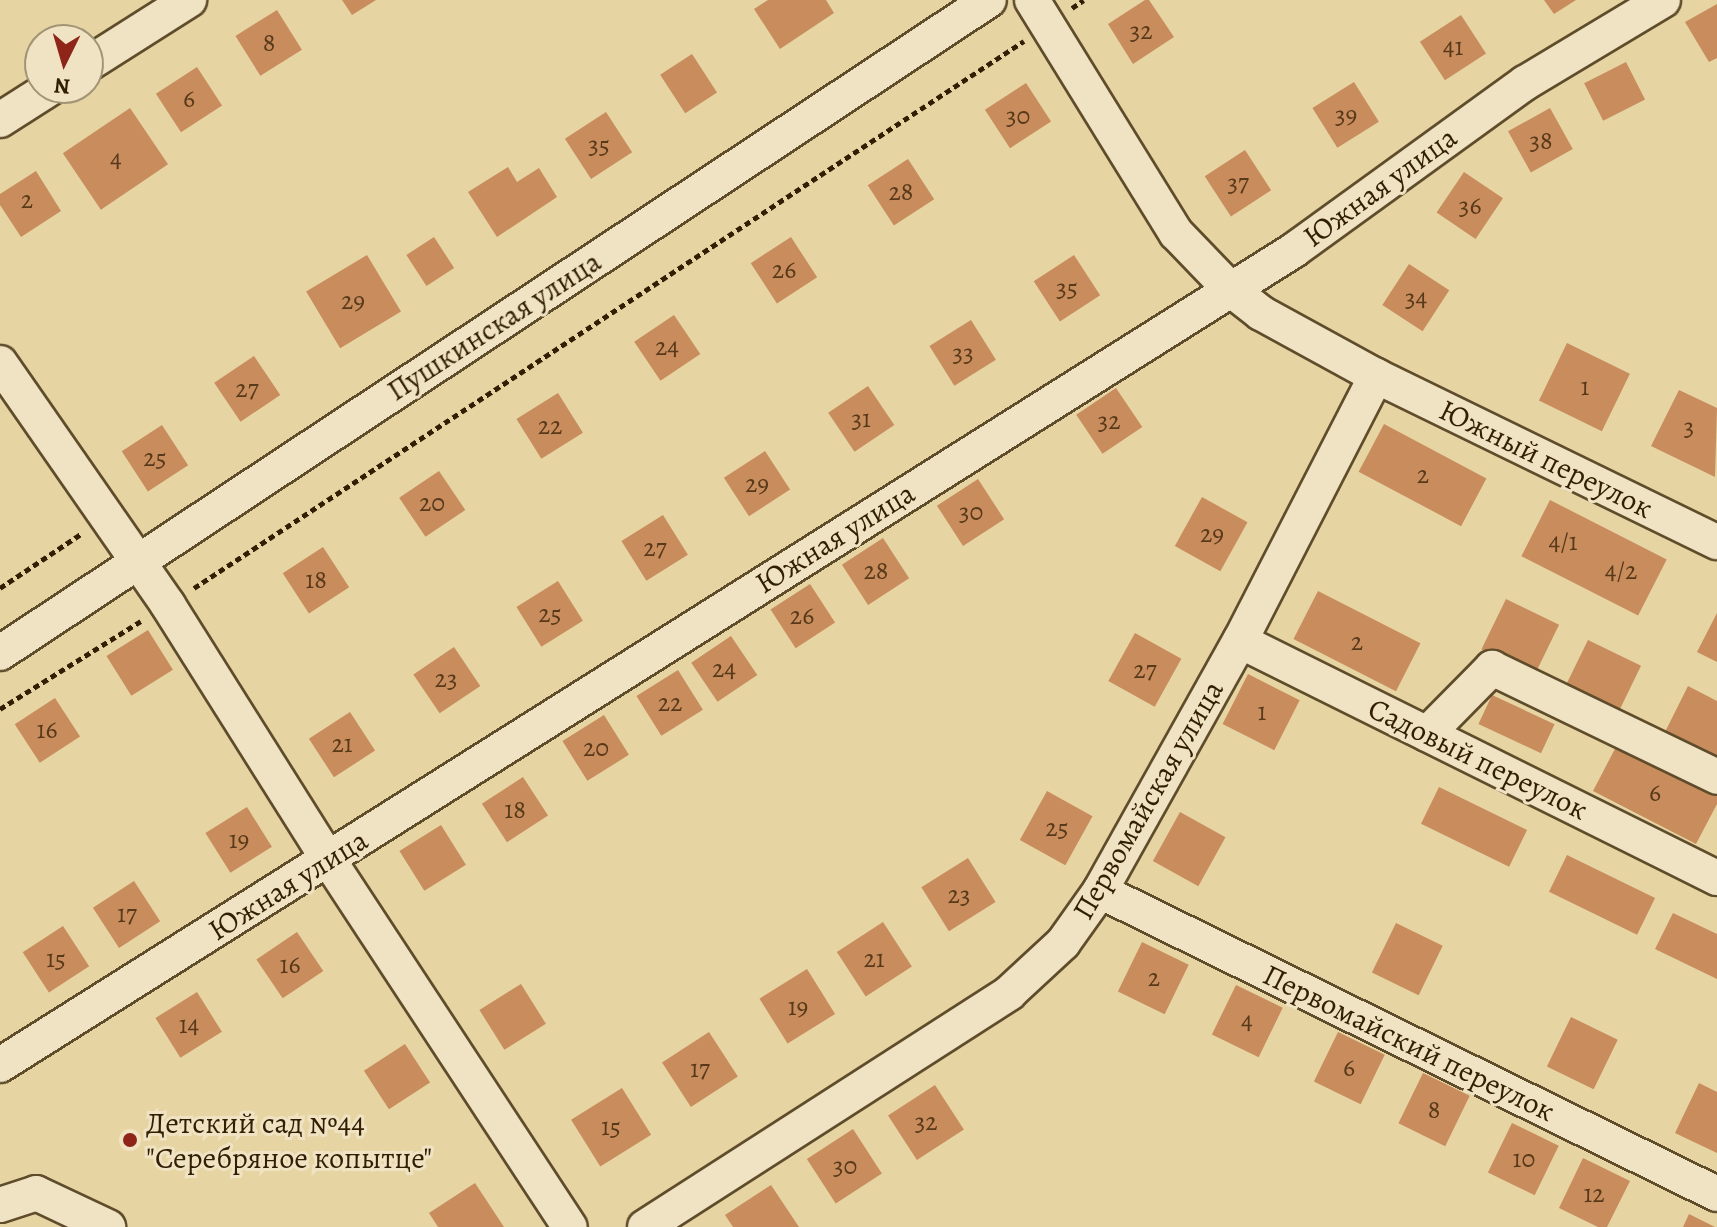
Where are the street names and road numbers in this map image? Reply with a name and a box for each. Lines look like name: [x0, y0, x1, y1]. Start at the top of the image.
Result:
street label: Южная улица: [1296, 119, 1464, 255]
street label: Пушкинская улица: [380, 243, 608, 409]
street label: Южный переулок: [1433, 392, 1659, 526]
street label: Южная улица: [749, 475, 921, 601]
street label: Первомайская улица: [1065, 674, 1231, 926]
street label: Садовый переулок: [1362, 690, 1594, 828]
street label: Южная улица: [202, 822, 374, 948]
street label: Первомайский переулок: [1257, 957, 1561, 1129]

